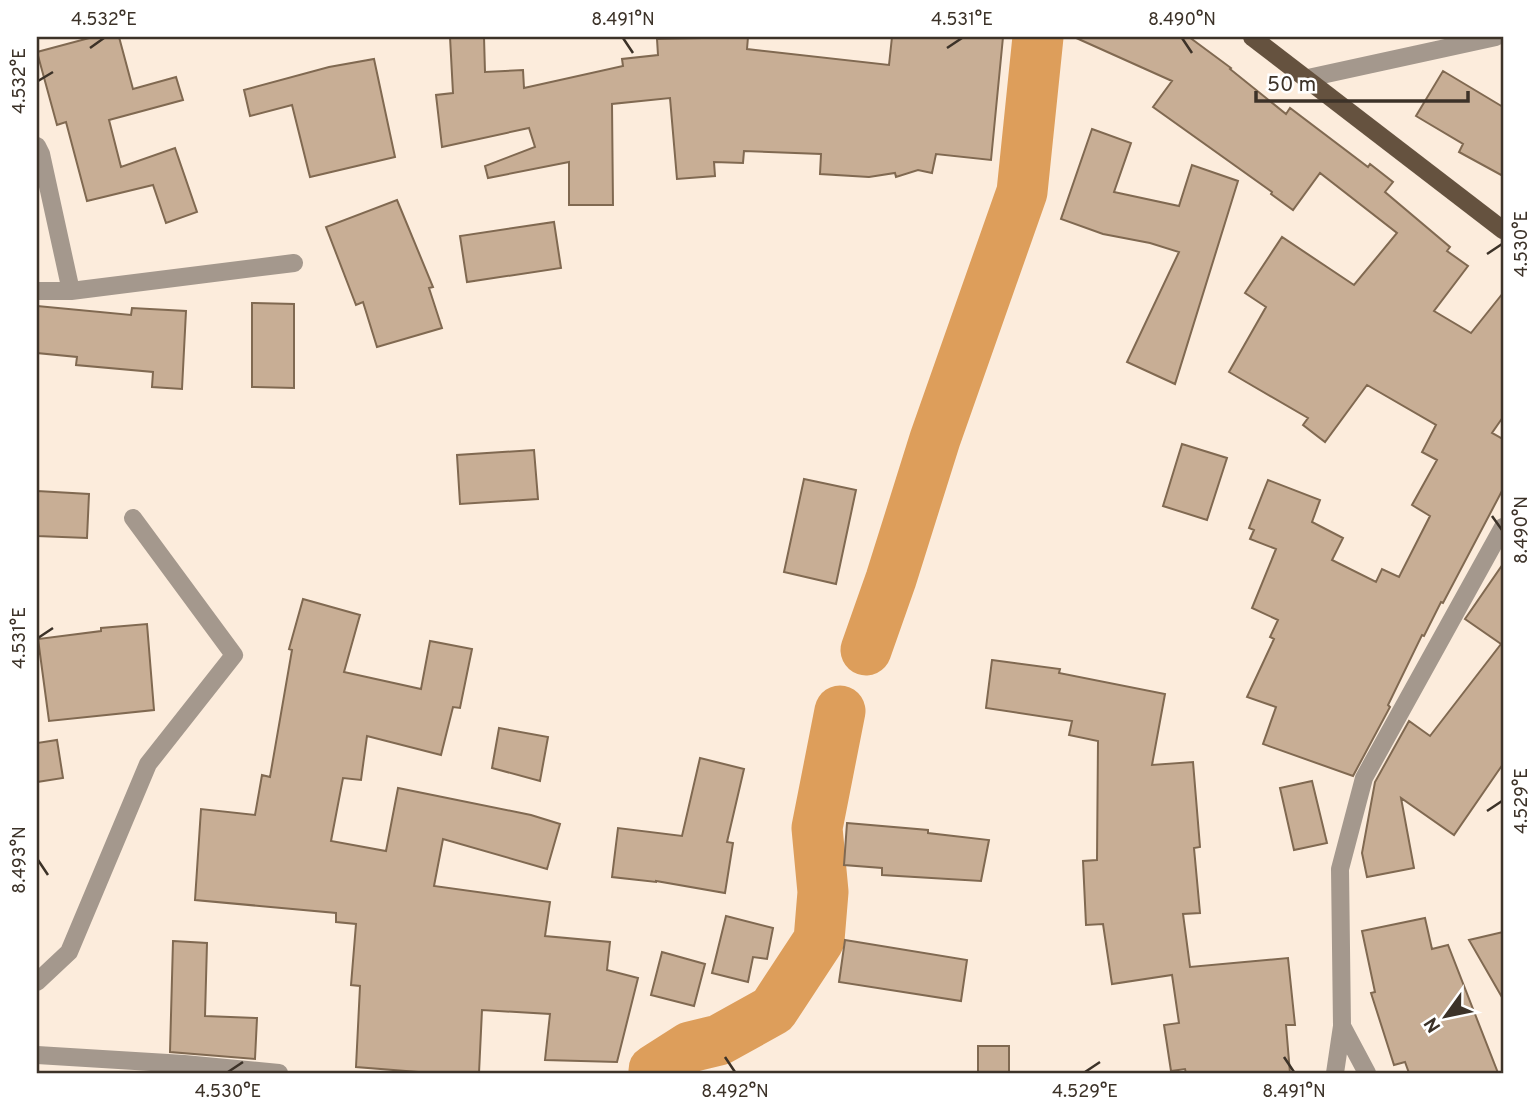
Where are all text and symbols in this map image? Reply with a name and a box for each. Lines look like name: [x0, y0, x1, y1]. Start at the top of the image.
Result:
text: 4.532°E: [71, 9, 137, 32]
text: 8.491°N: [591, 9, 655, 32]
text: 4.531°E: [931, 9, 993, 32]
text: 8.490°N: [1148, 9, 1216, 32]
text: 4.532°E: [9, 48, 32, 114]
scale bar: [1256, 60, 1468, 104]
text: 50 m: [1267, 72, 1316, 99]
text: 4.530°E: [1511, 211, 1534, 277]
text: 8.490°N: [1511, 496, 1534, 564]
text: 4.531°E: [9, 607, 32, 669]
text: 4.529°E: [1511, 768, 1534, 834]
text: 8.493°N: [9, 826, 32, 894]
north arrow: [1410, 981, 1480, 1050]
text: N: [1420, 1012, 1447, 1036]
text: 4.530°E: [195, 1081, 261, 1104]
text: 8.492°N: [701, 1081, 769, 1104]
text: 4.529°E: [1052, 1081, 1118, 1104]
text: 8.491°N: [1262, 1081, 1326, 1104]

